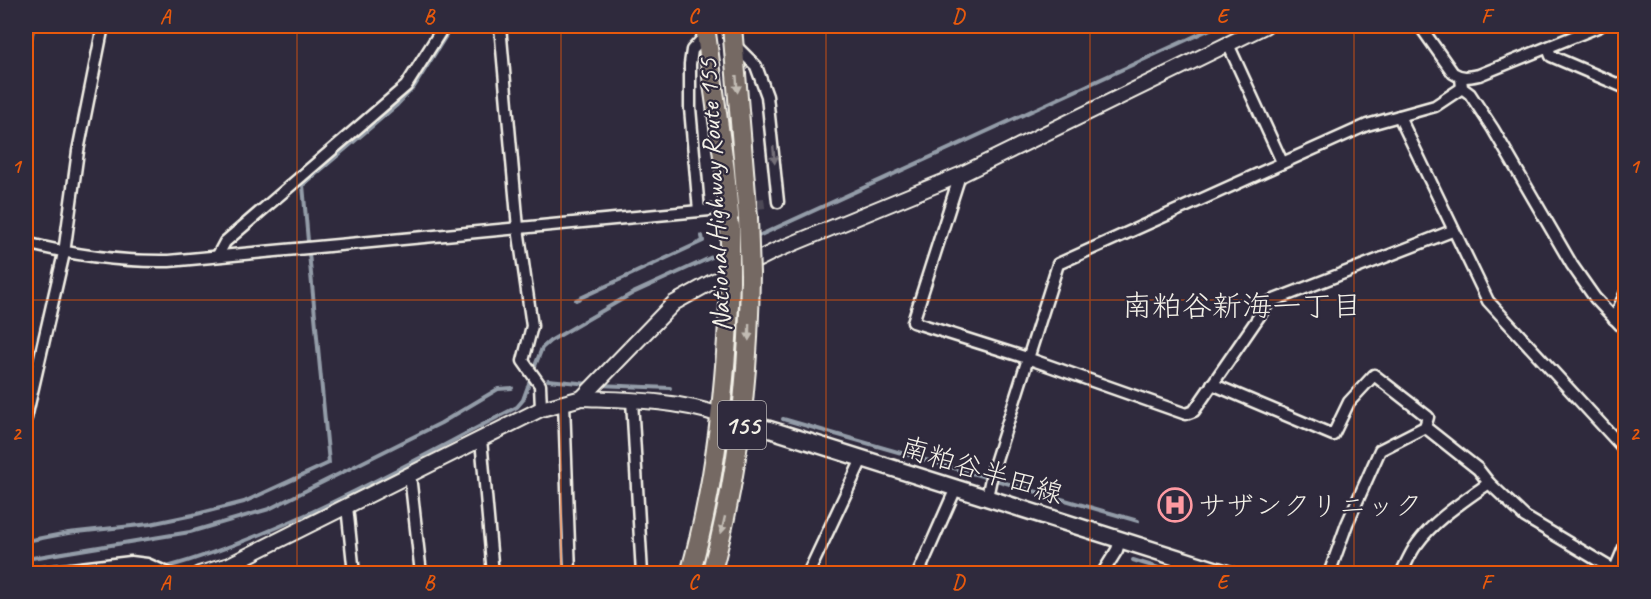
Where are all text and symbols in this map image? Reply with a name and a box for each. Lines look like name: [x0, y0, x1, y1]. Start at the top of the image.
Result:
text: A: [160, 4, 172, 29]
text: B: [424, 4, 436, 29]
text: C: [688, 4, 700, 29]
text: D: [952, 4, 966, 29]
text: E: [1217, 4, 1231, 29]
text: F: [1481, 4, 1495, 29]
street label: National Highway Route 155: [689, 56, 739, 333]
one-way arrow: [732, 74, 742, 93]
one-way arrow: [769, 145, 778, 164]
text: 1: [12, 154, 23, 179]
text: 1: [1630, 154, 1641, 179]
district label: 南粕谷新海一丁目: [1122, 287, 1362, 325]
one-way arrow: [744, 323, 754, 342]
road number: 155: [718, 401, 766, 449]
text: 2: [12, 421, 23, 446]
text: 2: [1630, 421, 1641, 446]
street label: 南粕谷半田線: [897, 429, 1067, 511]
hospital icon: サザンクリニック: [1157, 487, 1193, 523]
place label: サザンクリニック: [1198, 488, 1423, 523]
one-way arrow: [718, 516, 727, 535]
text: A: [160, 570, 172, 595]
text: B: [424, 570, 436, 595]
text: C: [688, 570, 700, 595]
text: D: [952, 570, 966, 595]
text: E: [1217, 570, 1231, 595]
text: F: [1481, 570, 1495, 595]

